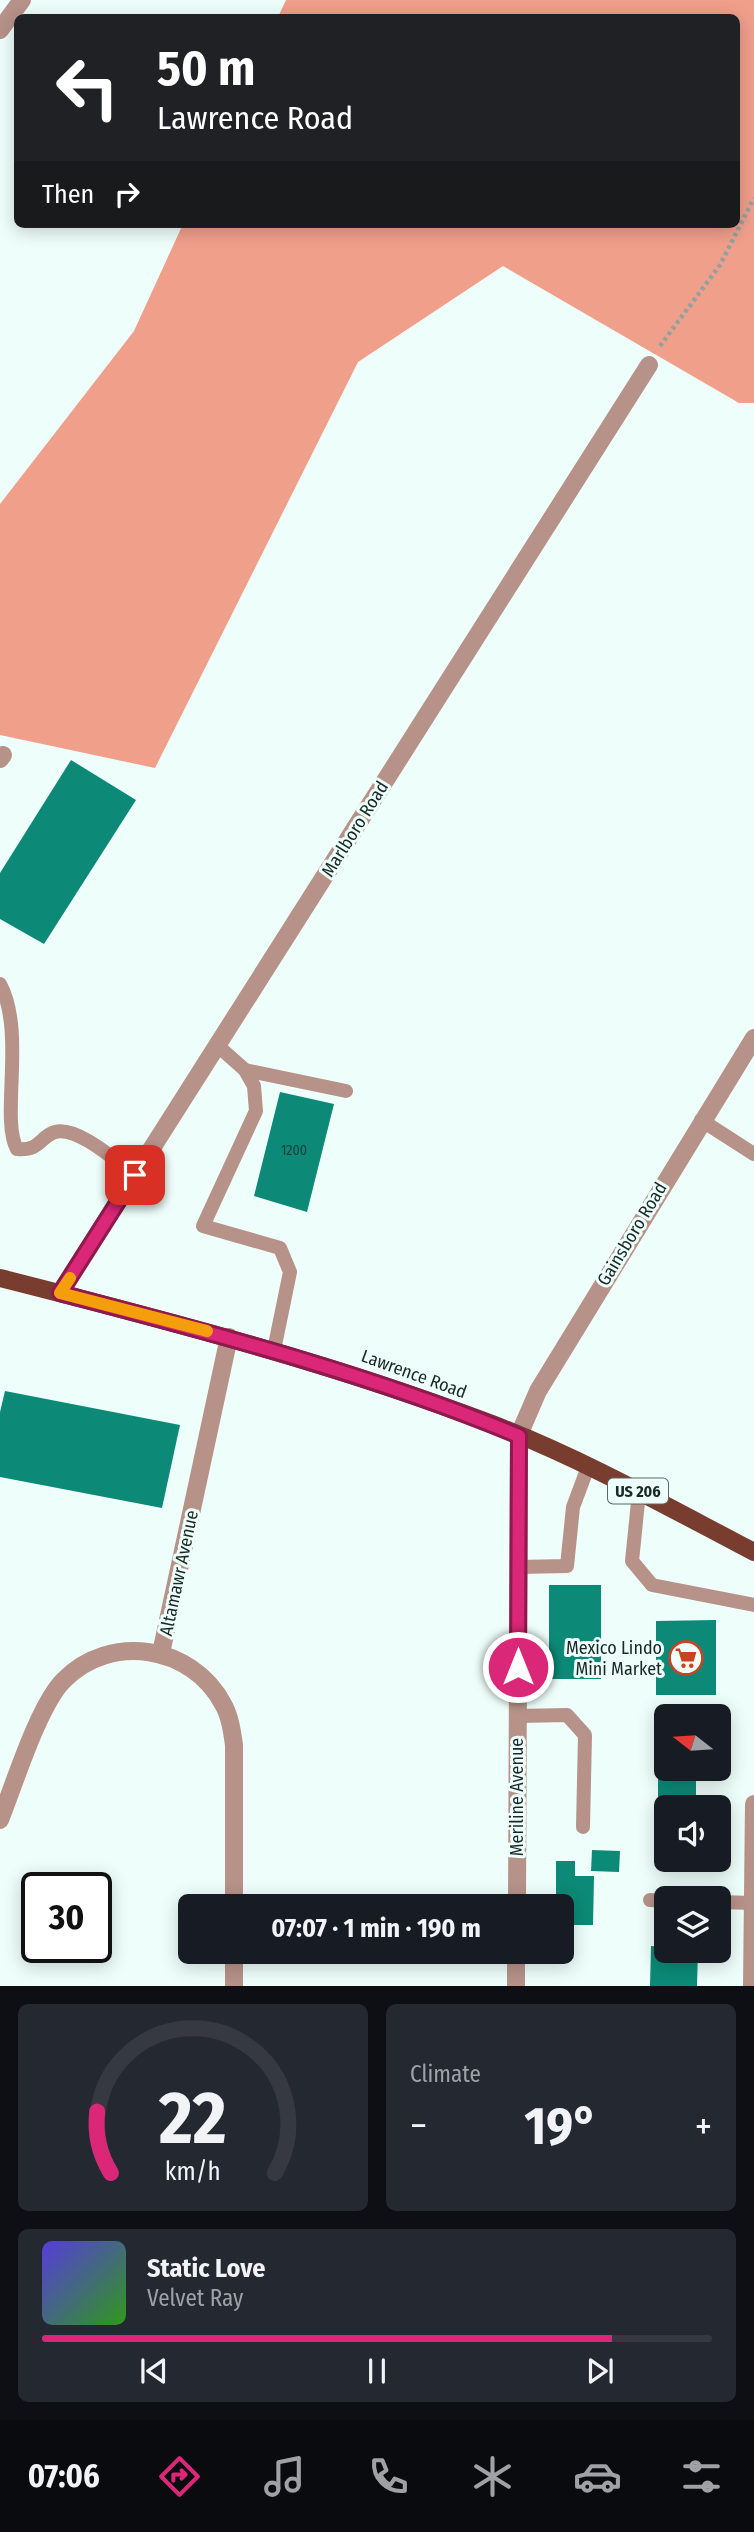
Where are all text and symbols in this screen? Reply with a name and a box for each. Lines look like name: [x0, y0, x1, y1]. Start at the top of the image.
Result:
text: 50 m: [157, 39, 255, 98]
icon: left: [42, 42, 133, 133]
text: Lawrence Road: [157, 99, 353, 137]
icon: right: [108, 175, 146, 213]
text: Then: [42, 179, 94, 210]
street label: Marlboro Road: [317, 777, 393, 881]
house number: 1200: [281, 1142, 307, 1159]
pin: [105, 1145, 165, 1205]
icon: arrive: [116, 1156, 154, 1194]
street label: Gainsboro Road: [593, 1178, 671, 1290]
street label: Lawrence Road: [358, 1345, 470, 1403]
road number: US 206: [608, 1478, 668, 1504]
street label: Altamawr Avenue: [155, 1508, 203, 1638]
position arrow: [481, 1630, 555, 1704]
place label: Mexico Lindo Mini Market: [566, 1637, 662, 1680]
supermarket icon: Mexico Lindo Mini Market: [667, 1639, 705, 1677]
north arrow: [654, 1704, 732, 1782]
map controls: [654, 1704, 731, 1963]
street label: Meriline Avenue: [506, 1738, 528, 1856]
button: sound: [654, 1795, 731, 1872]
speed limit sign: 30: [21, 1872, 112, 1963]
button: layers: [654, 1886, 731, 1963]
text: 07:07 · 1 min · 190 m: [271, 1913, 481, 1944]
text: Climate: [410, 2060, 481, 2088]
text: 22: [158, 2076, 227, 2163]
text: 19°: [524, 2095, 598, 2158]
text: −: [410, 2103, 427, 2149]
text: +: [695, 2103, 712, 2149]
text: km/h: [165, 2157, 221, 2187]
text: Static Love: [147, 2253, 265, 2284]
text: Velvet Ray: [147, 2284, 243, 2312]
icon: previous: [135, 2352, 173, 2390]
icon: pause: [358, 2352, 396, 2390]
icon: next: [581, 2352, 619, 2390]
icon: directions: [155, 2452, 204, 2501]
icon: music: [260, 2452, 309, 2501]
icon: phone: [364, 2452, 413, 2501]
icon: climate: [468, 2452, 517, 2501]
icon: car: [573, 2452, 622, 2501]
icon: filters: [677, 2452, 726, 2501]
text: 07:06: [28, 2457, 100, 2495]

